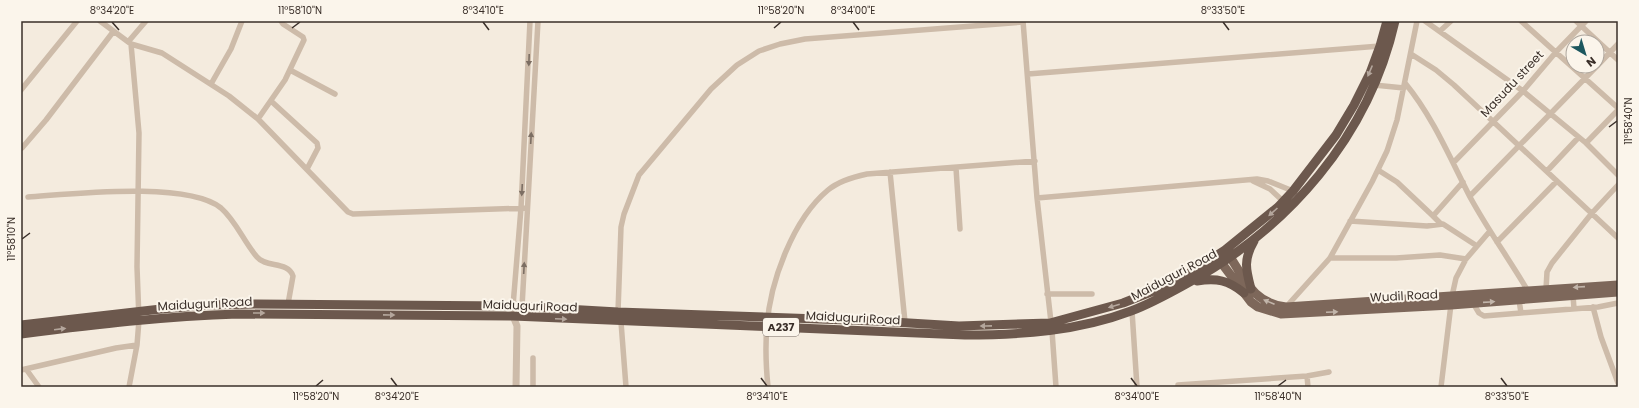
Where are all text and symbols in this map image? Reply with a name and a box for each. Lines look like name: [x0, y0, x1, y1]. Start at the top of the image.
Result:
text: 8°34'20"E: [90, 3, 134, 18]
text: 11°58'10"N: [278, 3, 322, 18]
text: 8°34'10"E: [462, 3, 504, 18]
text: 11°58'20"N: [758, 3, 804, 18]
text: 8°34'00"E: [831, 3, 875, 18]
text: 8°33'50"E: [1201, 3, 1245, 18]
north arrow: [1565, 34, 1605, 74]
street label: Masudu street: [1476, 47, 1547, 121]
text: N: [1583, 53, 1599, 71]
one-way arrow: [525, 54, 532, 66]
one-way arrow: [1367, 66, 1373, 77]
text: 11°58'40"N: [1621, 97, 1636, 145]
one-way arrow: [528, 132, 535, 144]
one-way arrow: [519, 184, 525, 197]
one-way arrow: [1267, 207, 1278, 216]
text: 11°58'10"N: [4, 217, 19, 261]
street label: Maiduguri Road: [1128, 245, 1220, 304]
one-way arrow: [521, 262, 528, 274]
one-way arrow: [1573, 284, 1585, 291]
street label: Wudil Road: [1370, 285, 1438, 306]
street label: Maiduguri Road: [157, 293, 253, 314]
street label: Maiduguri Road: [482, 295, 578, 316]
one-way arrow: [1263, 299, 1274, 305]
one-way arrow: [1483, 299, 1495, 306]
one-way arrow: [1108, 303, 1120, 309]
street label: Maiduguri Road: [805, 307, 901, 328]
one-way arrow: [1326, 309, 1338, 316]
one-way arrow: [253, 310, 266, 316]
one-way arrow: [383, 312, 396, 318]
one-way arrow: [555, 315, 567, 322]
road number: A237: [763, 318, 799, 336]
one-way arrow: [979, 323, 992, 329]
one-way arrow: [54, 326, 66, 333]
text: 11°58'20"N: [293, 389, 339, 404]
text: 8°34'20"E: [375, 389, 419, 404]
text: 8°34'10"E: [746, 389, 788, 404]
text: 8°34'00"E: [1115, 389, 1159, 404]
text: 11°58'40"N: [1254, 389, 1302, 404]
text: 8°33'50"E: [1485, 389, 1529, 404]

